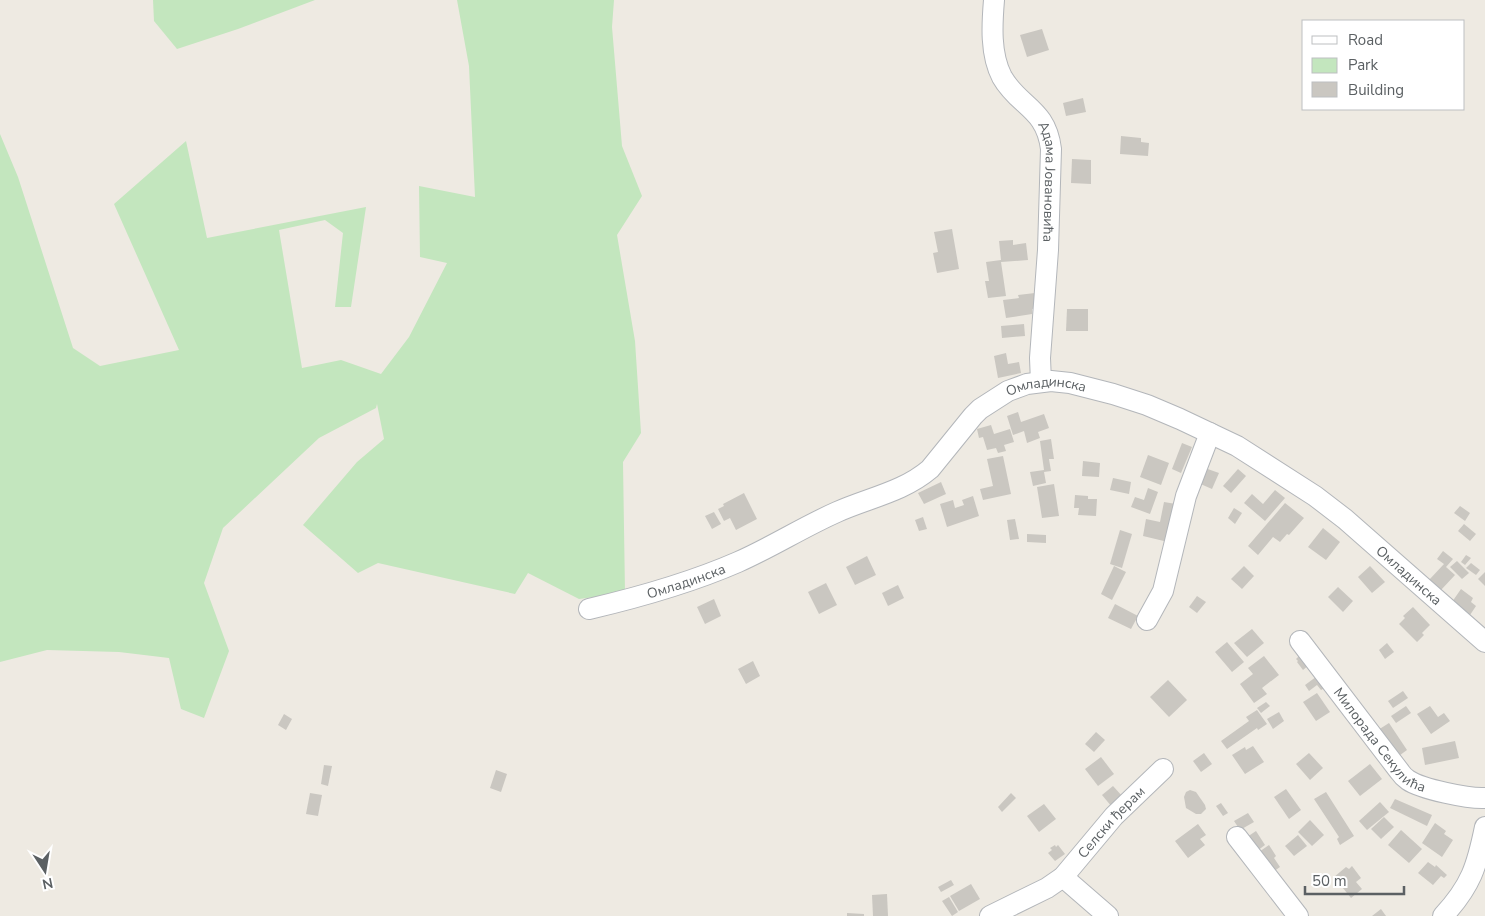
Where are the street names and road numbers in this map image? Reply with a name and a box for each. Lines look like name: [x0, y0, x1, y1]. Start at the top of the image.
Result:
street label: Адама Јовановића: [1033, 118, 1060, 243]
street label: Омладинска: [1003, 372, 1088, 401]
street label: Омладинска: [1372, 541, 1446, 610]
street label: Омладинска: [645, 559, 728, 604]
street label: Милорада Секулића: [1329, 684, 1428, 797]
street label: Селски ђерам: [1074, 782, 1149, 862]

